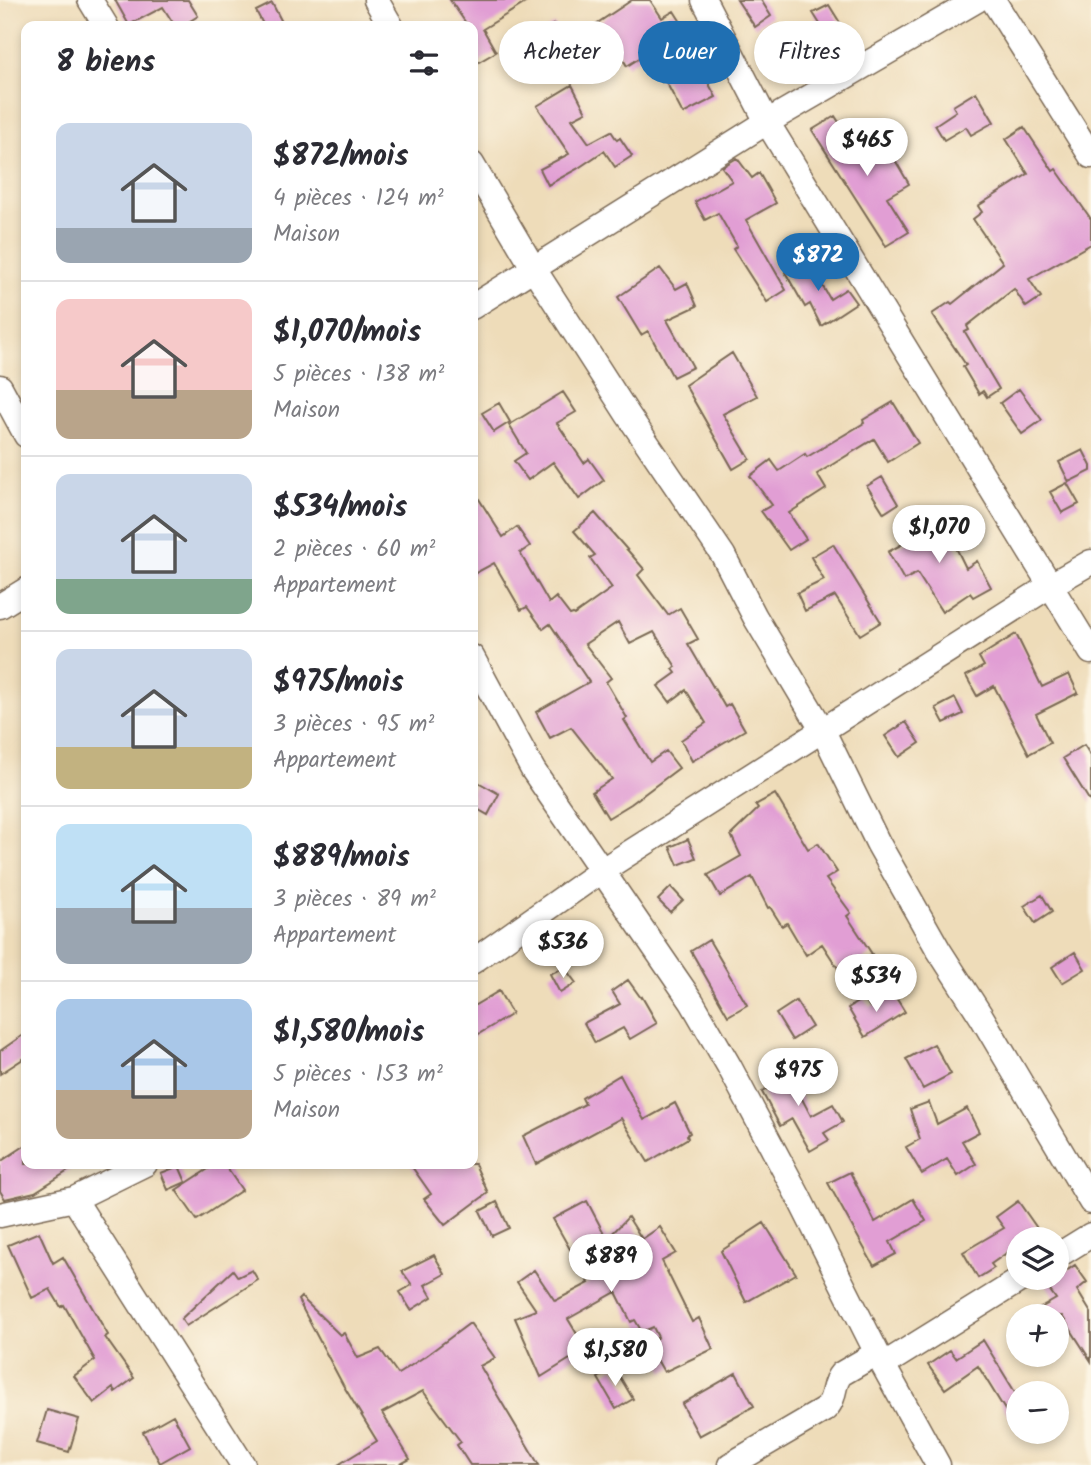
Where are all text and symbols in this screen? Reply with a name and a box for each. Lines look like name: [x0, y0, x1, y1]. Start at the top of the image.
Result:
chip: Acheter: [499, 21, 624, 84]
chip: Louer: [638, 21, 740, 84]
chip: Filtres: [754, 21, 865, 84]
text: 8 biens: [56, 39, 155, 87]
icon: filters: [405, 44, 443, 82]
pin: $465: [826, 118, 908, 178]
text: $465: [842, 123, 892, 159]
text: $872/mois: [273, 133, 409, 181]
icon: home: [112, 151, 196, 235]
text: 4 pièces · 124 m²: [273, 181, 444, 217]
text: Maison: [273, 217, 340, 253]
pin: $872: [777, 233, 859, 293]
text: $872: [792, 238, 844, 274]
text: $1,070/mois: [273, 309, 421, 357]
icon: home: [112, 327, 196, 411]
text: 5 pièces · 138 m²: [273, 357, 444, 393]
text: Maison: [273, 393, 340, 429]
text: $534/mois: [273, 484, 407, 532]
icon: home: [112, 502, 196, 586]
pin: $1,070: [882, 505, 996, 565]
text: $1,070: [908, 510, 970, 546]
text: 2 pièces · 60 m²: [273, 532, 435, 568]
text: Appartement: [273, 568, 396, 604]
text: $975/mois: [273, 659, 404, 707]
icon: home: [112, 677, 196, 761]
text: 3 pièces · 95 m²: [273, 707, 434, 743]
text: Appartement: [273, 743, 396, 779]
text: $889/mois: [273, 834, 410, 882]
icon: home: [112, 852, 196, 936]
text: 3 pièces · 89 m²: [273, 882, 436, 918]
text: Appartement: [273, 918, 396, 954]
pin: $536: [522, 920, 604, 980]
text: $536: [538, 925, 588, 961]
pin: $534: [835, 954, 917, 1014]
text: $534: [851, 959, 901, 995]
text: $1,580/mois: [273, 1009, 424, 1057]
icon: home: [112, 1027, 196, 1111]
pin: $975: [757, 1048, 839, 1108]
text: $975: [774, 1053, 822, 1089]
text: 5 pièces · 153 m²: [273, 1057, 443, 1093]
text: Maison: [273, 1093, 340, 1129]
map controls: [1006, 1227, 1069, 1444]
button: layers: [1006, 1227, 1069, 1290]
pin: $889: [570, 1234, 652, 1294]
text: $889: [585, 1239, 637, 1275]
button: +: [1006, 1304, 1069, 1367]
pin: $1,580: [558, 1328, 672, 1388]
text: $1,580: [583, 1333, 647, 1369]
button: −: [1006, 1381, 1069, 1444]

